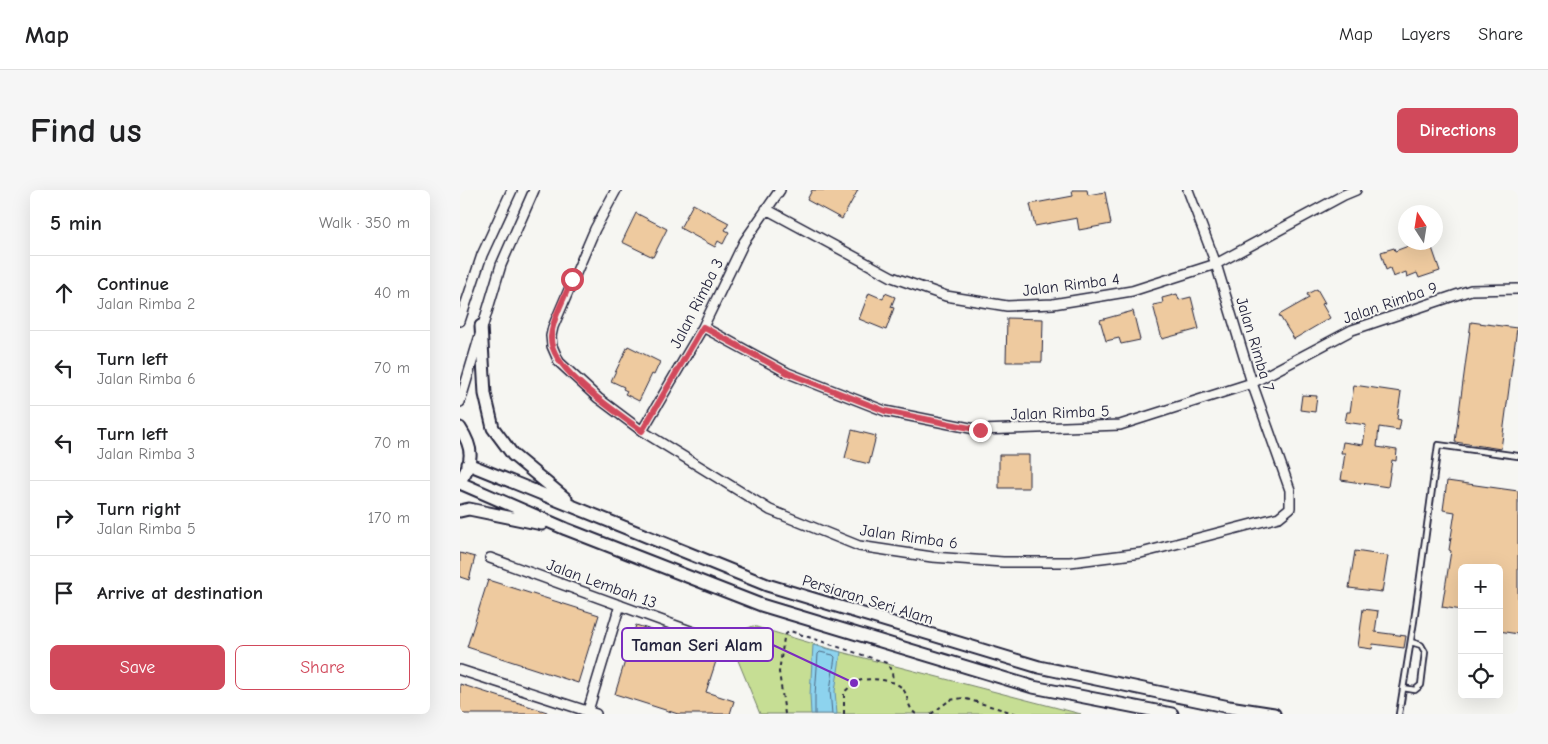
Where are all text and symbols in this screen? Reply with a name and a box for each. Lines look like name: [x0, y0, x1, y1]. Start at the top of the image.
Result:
text: Map: [25, 21, 69, 49]
text: Map: [1339, 24, 1373, 45]
text: Layers: [1401, 24, 1450, 45]
text: Share: [1478, 24, 1523, 45]
button: Directions: [1397, 108, 1518, 153]
text: Find us: [30, 110, 142, 151]
north arrow: [1398, 205, 1443, 250]
text: 5 min: [50, 211, 102, 235]
text: Walk · 350 m: [319, 214, 410, 232]
street label: Jalan Rimba 3: [667, 256, 727, 351]
route start: [561, 268, 584, 291]
street label: Jalan Rimba 4: [1021, 270, 1121, 300]
text: Continue: [97, 273, 169, 295]
street label: Jalan Rimba 9: [1341, 278, 1440, 328]
icon: ahead: [50, 279, 78, 307]
text: 40 m: [374, 284, 410, 302]
text: Jalan Rimba 2: [97, 295, 195, 313]
street label: Jalan Rimba 7: [1232, 295, 1278, 394]
text: Turn left: [97, 348, 168, 370]
icon: left: [50, 354, 78, 382]
text: 70 m: [374, 359, 410, 377]
text: Jalan Rimba 6: [97, 370, 196, 388]
street label: Jalan Rimba 5: [1010, 402, 1110, 424]
route end: [969, 419, 992, 442]
text: Turn left: [97, 423, 168, 445]
icon: left: [50, 429, 78, 457]
text: 70 m: [374, 434, 410, 452]
text: Jalan Rimba 3: [97, 445, 195, 463]
text: Turn right: [97, 498, 181, 520]
icon: right: [50, 504, 78, 532]
text: 170 m: [368, 509, 410, 527]
text: Jalan Rimba 5: [97, 520, 196, 538]
street label: Jalan Rimba 6: [859, 521, 959, 553]
street label: Jalan Lembah 13: [544, 556, 659, 612]
map controls: [1458, 564, 1503, 699]
button: +: [1458, 564, 1503, 609]
street label: Persiaran Seri Alam: [800, 571, 935, 628]
icon: arrive: [50, 579, 78, 607]
text: Arrive at destination: [97, 582, 263, 604]
button: −: [1458, 609, 1503, 654]
callout: Taman Seri Alam: [622, 628, 773, 661]
text: Taman Seri Alam: [631, 635, 763, 656]
button: Save: [50, 645, 225, 690]
button: Share: [235, 645, 410, 690]
button: locate: [1458, 654, 1503, 699]

